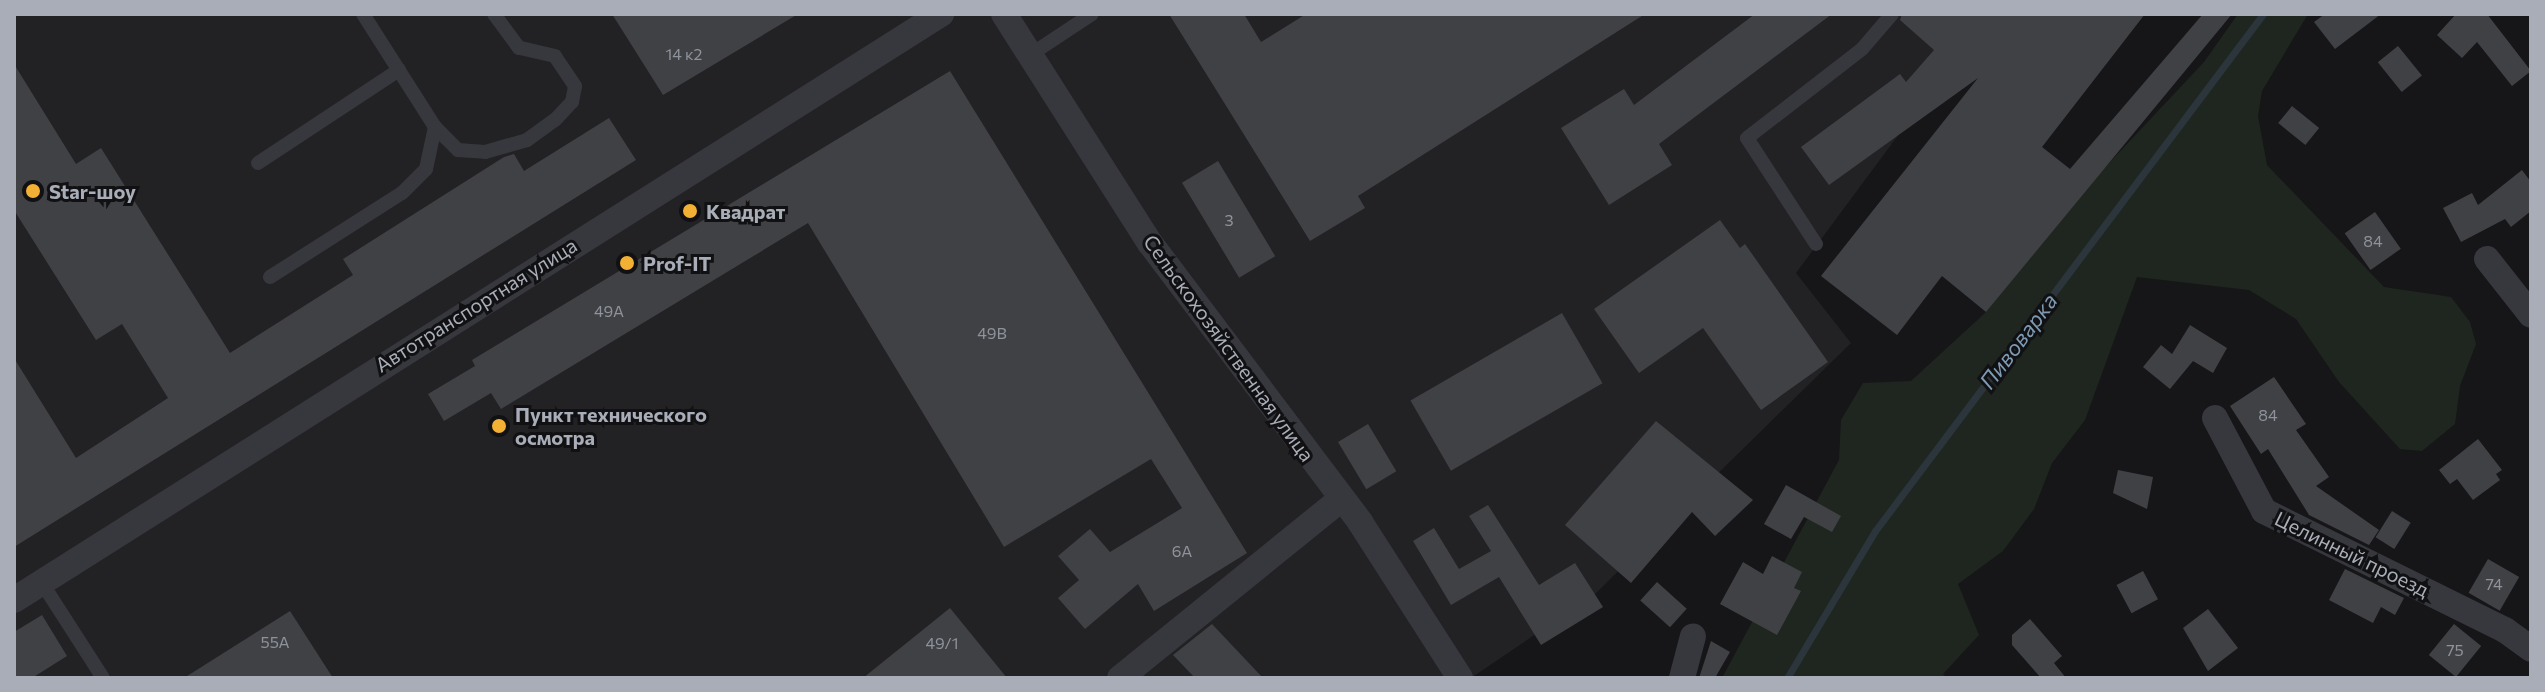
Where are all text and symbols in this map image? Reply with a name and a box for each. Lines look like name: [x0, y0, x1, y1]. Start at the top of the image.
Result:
house number: 14 к2: [666, 44, 702, 64]
place label: Star-шоу: [49, 179, 136, 203]
marker: Star-шоу: [24, 182, 42, 200]
place label: Квадрат: [706, 199, 785, 223]
marker: Квадрат: [681, 202, 699, 220]
house number: 3: [1224, 210, 1234, 230]
street label: Сельскохозяйственная улица: [1139, 230, 1319, 466]
house number: 84: [2363, 231, 2383, 251]
street label: Автотранспортная улица: [371, 233, 581, 377]
place label: Prof-IT: [643, 251, 712, 275]
marker: Prof-IT: [618, 254, 636, 272]
water label: Пивоварка: [1973, 288, 2063, 394]
house number: 49А: [594, 301, 624, 321]
house number: 49В: [977, 323, 1007, 343]
place label: Пункт технического осмотра: [515, 402, 707, 449]
house number: 84: [2258, 405, 2278, 425]
marker: Пункт технического осмотра: [490, 417, 508, 435]
street label: Целинный проезд: [2271, 506, 2433, 602]
house number: 6А: [1172, 541, 1192, 561]
house number: 74: [2485, 574, 2503, 594]
house number: 55А: [260, 632, 290, 652]
house number: 49/1: [926, 633, 958, 653]
house number: 75: [2446, 640, 2464, 660]

